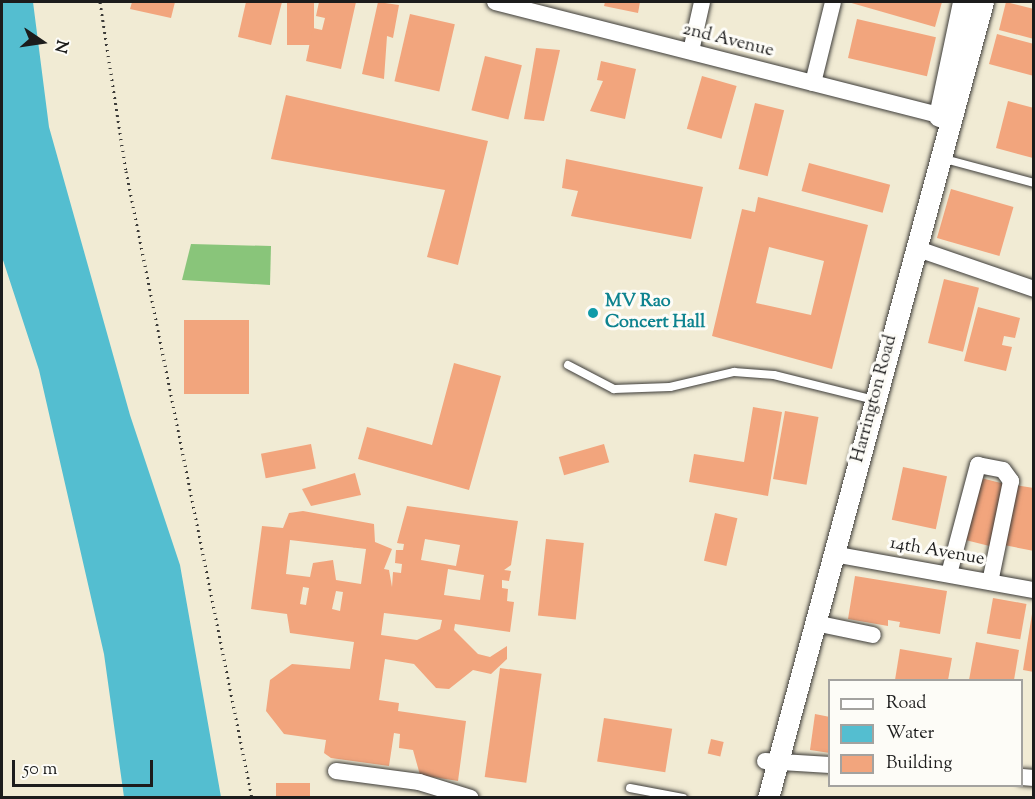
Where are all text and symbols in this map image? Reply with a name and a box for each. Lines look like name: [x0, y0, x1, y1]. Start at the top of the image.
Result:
north arrow: [12, 12, 72, 72]
street label: 2nd Avenue: [680, 19, 776, 63]
text: N: [47, 37, 73, 55]
place label: MV Rao Concert Hall: [605, 292, 705, 334]
marker: MV Rao Concert Hall: [586, 306, 600, 320]
street label: Harrington Road: [848, 333, 902, 465]
street label: 14th Avenue: [888, 533, 986, 571]
legend: [828, 679, 1023, 787]
text: Road: [886, 691, 926, 717]
text: Water: [886, 721, 934, 747]
scale bar: [15, 748, 156, 786]
text: Building: [886, 751, 952, 777]
text: 50 m: [23, 757, 57, 783]

